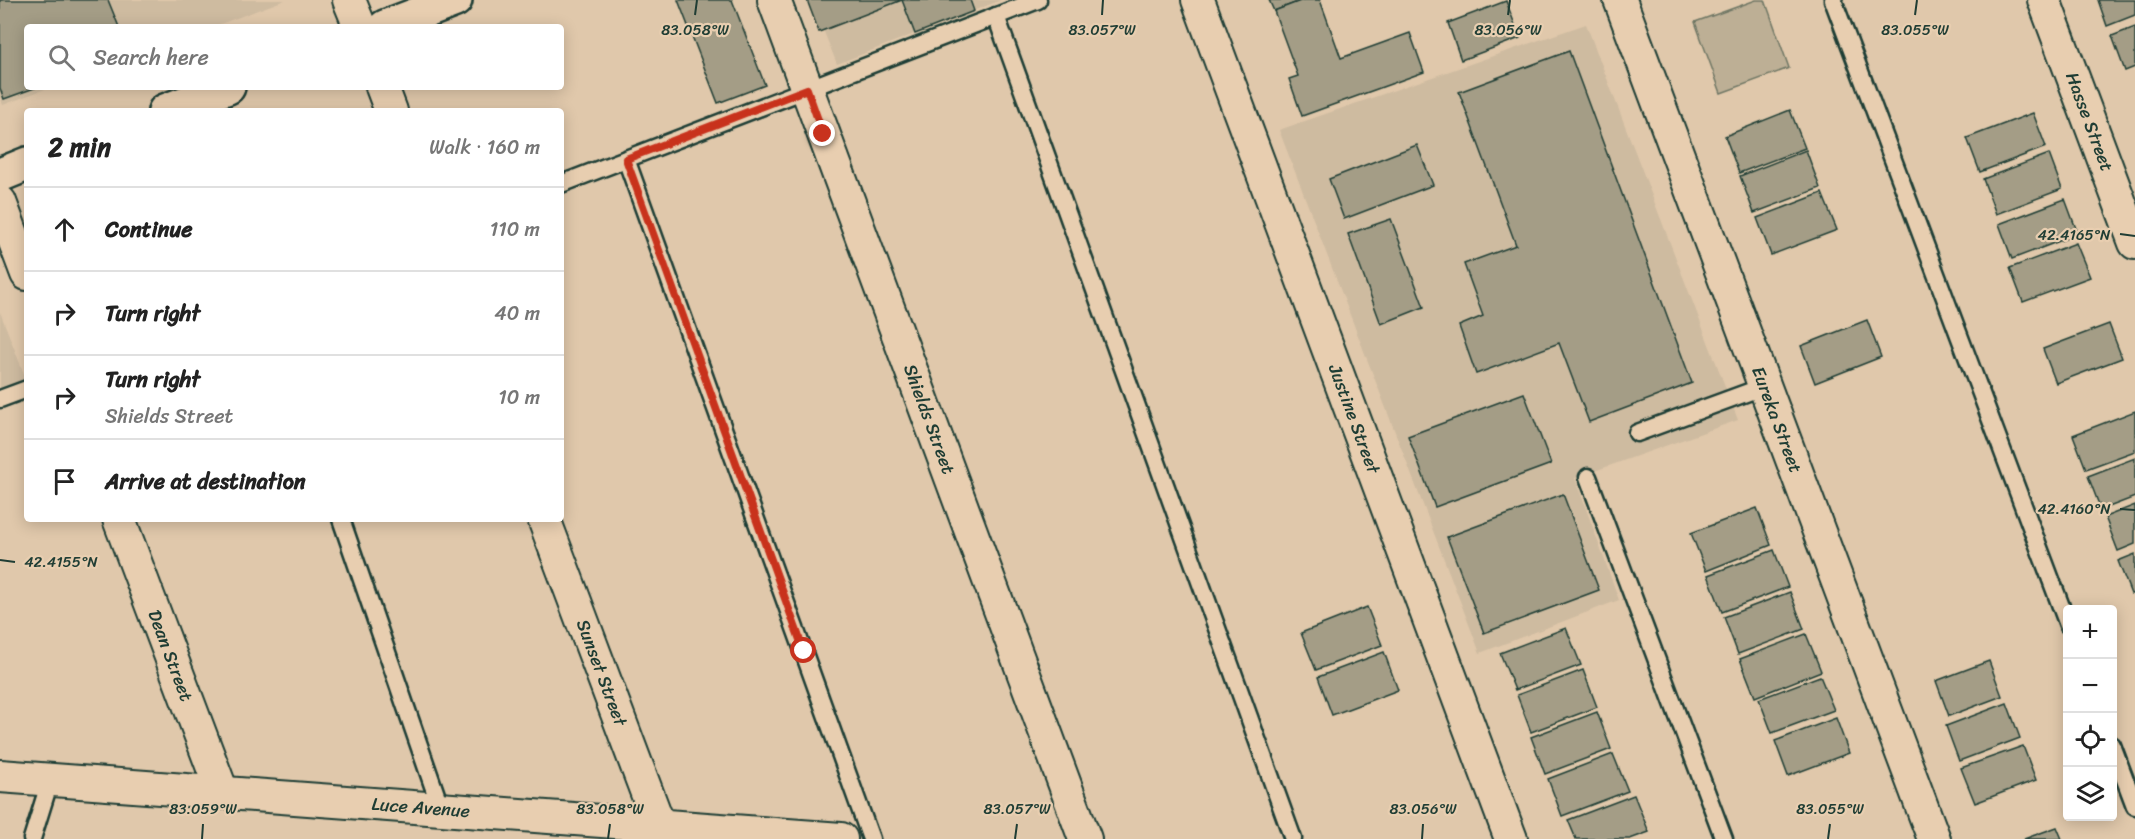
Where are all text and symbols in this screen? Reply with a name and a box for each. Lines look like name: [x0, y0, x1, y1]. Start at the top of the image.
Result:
text: 83.058°W: [661, 17, 729, 43]
text: 83.057°W: [1068, 17, 1136, 43]
text: 83.056°W: [1475, 17, 1542, 43]
text: 83.055°W: [1881, 17, 1949, 43]
search box: [24, 24, 564, 90]
text: Search here: [93, 38, 209, 77]
icon: search: [45, 41, 78, 74]
street label: Hasse Street: [2056, 67, 2123, 176]
route end: [809, 120, 835, 146]
text: 2 min: [48, 124, 111, 170]
text: Walk · 160 m: [429, 130, 540, 165]
text: Continue: [105, 210, 193, 249]
text: 110 m: [490, 212, 540, 247]
icon: ahead: [48, 213, 81, 246]
text: 42.4165°N: [2038, 222, 2111, 248]
text: Turn right: [105, 294, 200, 333]
text: 40 m: [494, 296, 540, 331]
icon: right: [48, 297, 81, 330]
street label: Shields Street: [894, 359, 964, 479]
street label: Justine Street: [1319, 359, 1390, 479]
text: Turn right: [105, 360, 200, 399]
street label: Eureka Street: [1742, 362, 1812, 478]
text: 10 m: [498, 380, 540, 415]
icon: right: [48, 381, 81, 414]
text: Shields Street: [105, 399, 233, 434]
text: Arrive at destination: [105, 462, 306, 501]
icon: arrive: [48, 465, 81, 498]
text: 42.4160°N: [2037, 496, 2111, 522]
text: 42.4155°N: [24, 549, 98, 575]
street label: Dean Street: [139, 605, 202, 706]
map controls: [2063, 605, 2117, 821]
button: +: [2063, 605, 2117, 659]
street label: Sunset Street: [567, 614, 637, 731]
route start: [790, 637, 816, 663]
button: −: [2063, 659, 2117, 713]
button: locate: [2063, 713, 2117, 767]
button: layers: [2063, 767, 2117, 821]
street label: Luce Avenue: [371, 788, 471, 827]
text: 83.059°W: [169, 796, 237, 822]
text: 83.058°W: [576, 796, 644, 822]
text: 83.057°W: [983, 796, 1051, 822]
text: 83.056°W: [1390, 796, 1457, 822]
text: 83.055°W: [1796, 796, 1864, 822]

